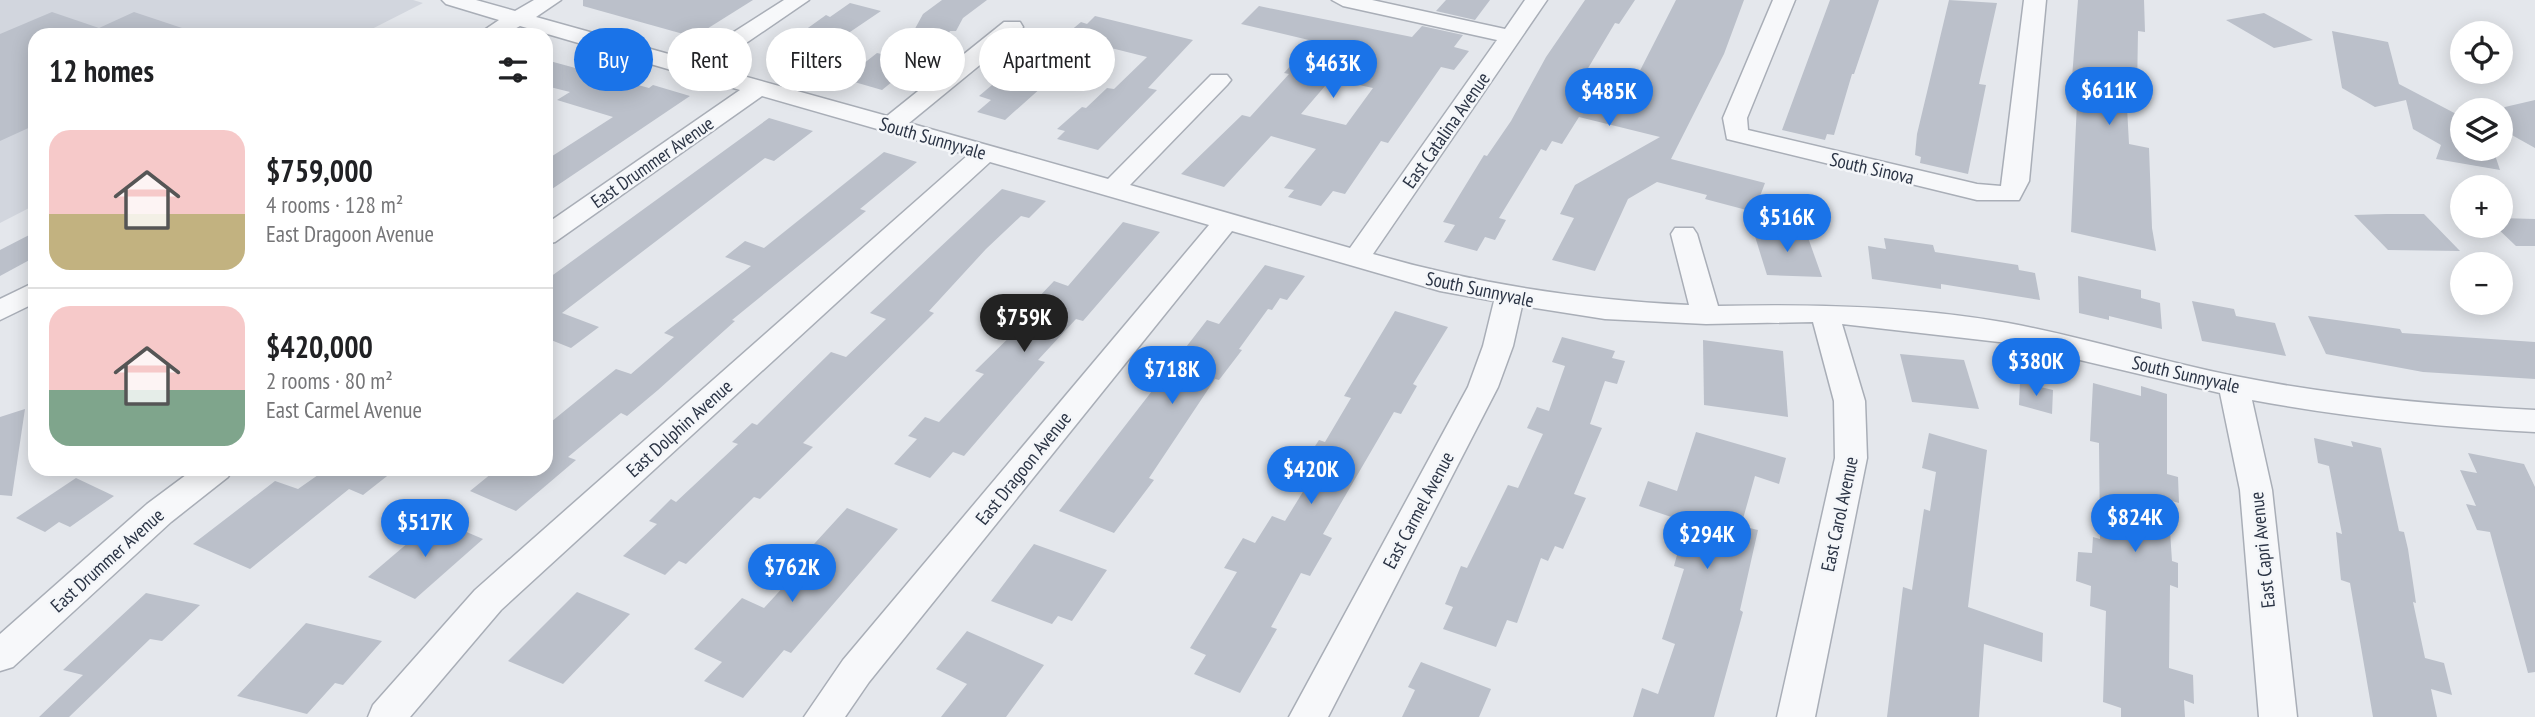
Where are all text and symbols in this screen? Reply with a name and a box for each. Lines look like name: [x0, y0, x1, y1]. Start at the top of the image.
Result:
map controls: [2450, 21, 2513, 315]
button: locate: [2450, 21, 2513, 84]
chip: Buy: [574, 28, 653, 91]
chip: Rent: [667, 28, 752, 91]
chip: Filters: [766, 28, 866, 91]
chip: New: [880, 28, 965, 91]
chip: Apartment: [979, 28, 1115, 91]
pin: $463K: [1284, 41, 1382, 100]
text: $463K: [1305, 48, 1361, 77]
text: 12 homes: [49, 51, 154, 90]
icon: filters: [494, 51, 532, 89]
street label: East Catalina Avenue: [1397, 67, 1495, 193]
pin: $485K: [1560, 68, 1658, 128]
pin: $611K: [2060, 68, 2158, 127]
text: $611K: [2081, 75, 2137, 104]
text: $485K: [1581, 76, 1637, 105]
button: layers: [2450, 98, 2513, 161]
street label: East Drummer Avenue: [586, 111, 718, 213]
street label: South Sunnyvale: [877, 111, 989, 165]
street label: South Sinova: [1828, 147, 1916, 189]
text: $759,000: [266, 151, 373, 190]
icon: home: [105, 158, 189, 242]
button: +: [2450, 175, 2513, 238]
text: 4 rooms · 128 m²: [266, 190, 403, 219]
pin: $516K: [1738, 194, 1836, 254]
text: $516K: [1759, 202, 1815, 231]
text: East Dragoon Avenue: [266, 219, 434, 248]
button: −: [2450, 252, 2513, 315]
street label: South Sunnyvale: [1424, 266, 1536, 312]
pin: $759K: [975, 294, 1073, 354]
text: $759K: [996, 302, 1052, 331]
text: $420,000: [266, 327, 373, 366]
icon: home: [105, 334, 189, 418]
pin: $380K: [1987, 338, 2085, 398]
pin: $718K: [1123, 346, 1221, 406]
text: $380K: [2008, 346, 2064, 375]
street label: South Sunnyvale: [2130, 350, 2242, 398]
text: $718K: [1144, 354, 1200, 383]
text: 2 rooms · 80 m²: [266, 366, 393, 395]
street label: East Dolphin Avenue: [621, 374, 737, 482]
text: East Carmel Avenue: [266, 395, 422, 424]
street label: East Dragoon Avenue: [970, 406, 1076, 529]
pin: $420K: [1262, 447, 1360, 506]
street label: East Carmel Avenue: [1377, 447, 1459, 573]
text: $420K: [1283, 454, 1339, 483]
street label: East Carol Avenue: [1815, 454, 1863, 574]
street label: East Capri Avenue: [2244, 491, 2280, 609]
pin: $824K: [2086, 494, 2184, 554]
pin: $517K: [376, 500, 474, 559]
text: $824K: [2107, 502, 2163, 531]
street label: East Drummer Avenue: [45, 503, 169, 617]
text: $517K: [397, 507, 453, 536]
pin: $294K: [1658, 512, 1756, 571]
text: $294K: [1679, 519, 1735, 548]
pin: $762K: [743, 544, 841, 604]
text: $762K: [764, 552, 820, 581]

